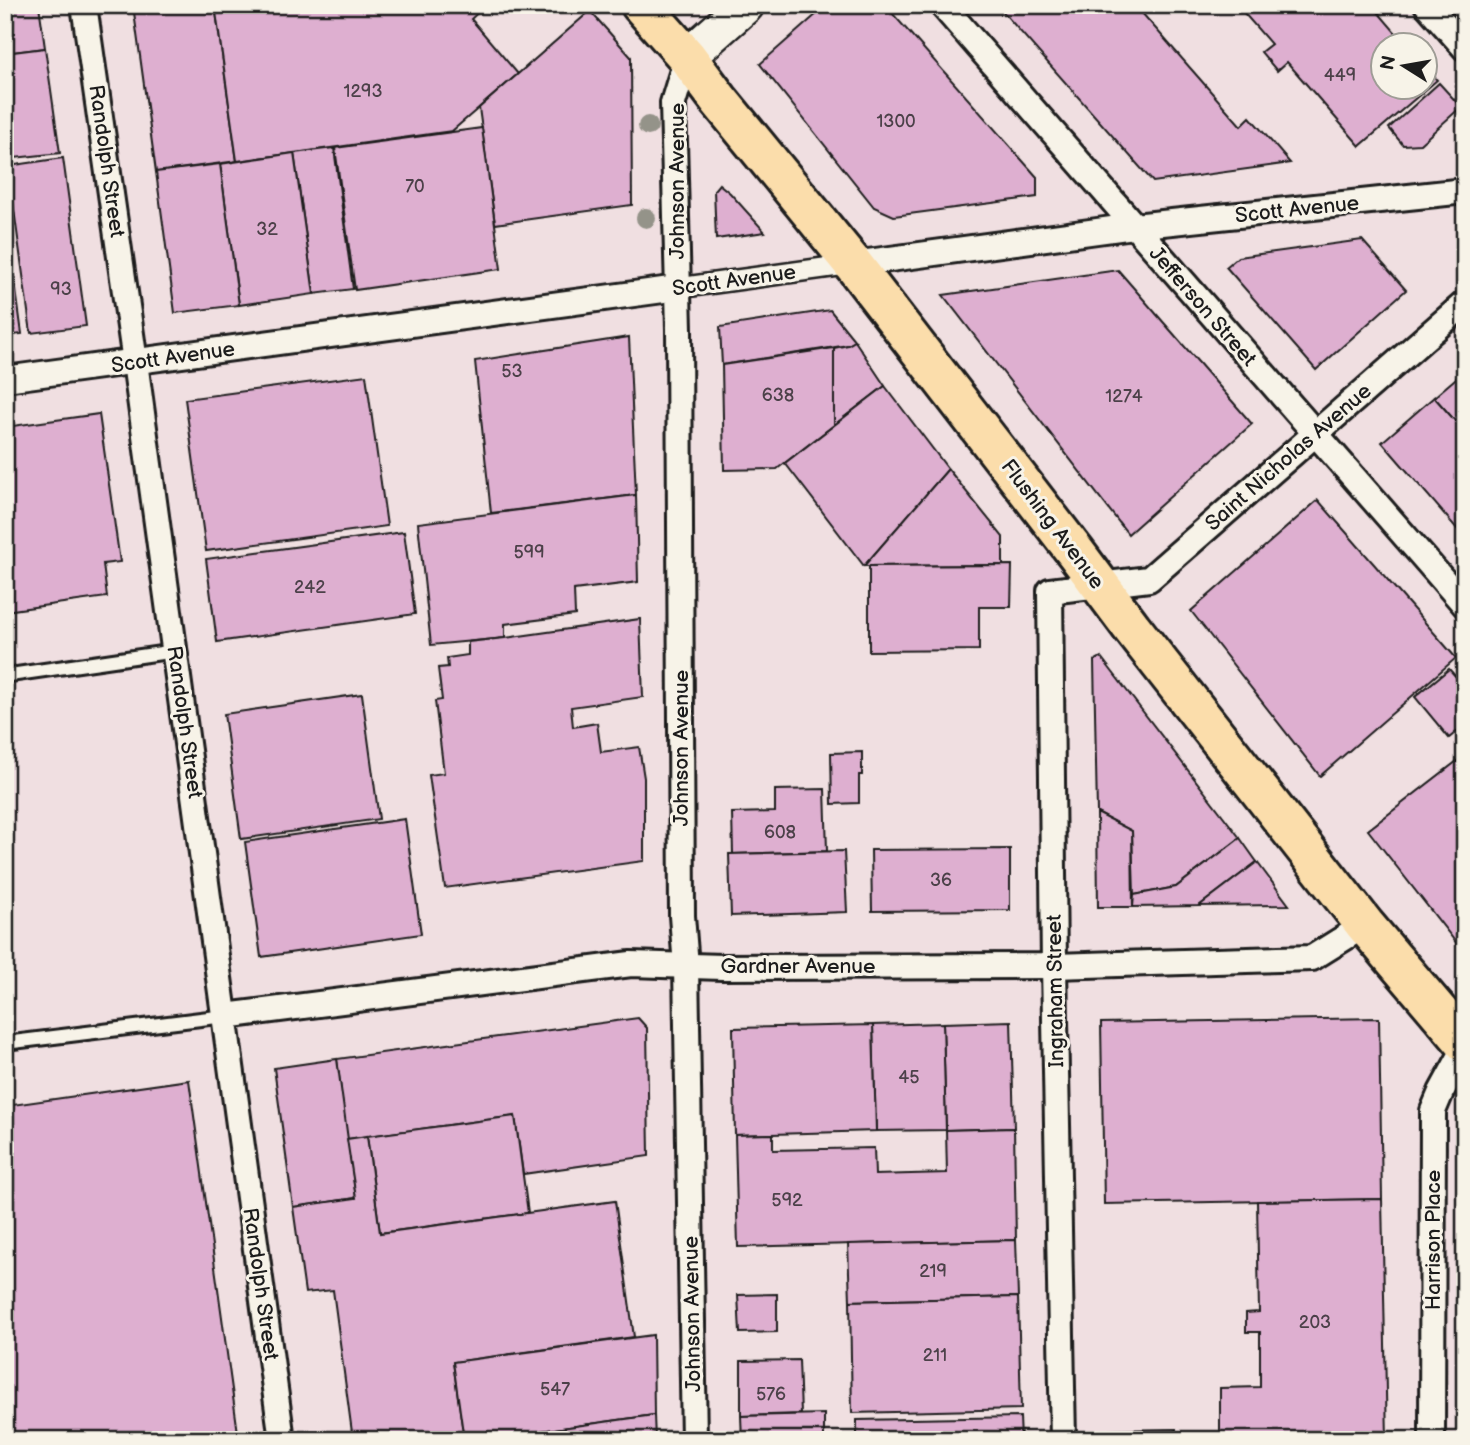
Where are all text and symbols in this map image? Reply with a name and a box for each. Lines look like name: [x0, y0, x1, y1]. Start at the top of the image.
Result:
north arrow: [1368, 32, 1438, 102]
text: N: [1376, 54, 1401, 72]
house number: 449: [1324, 65, 1356, 86]
house number: 1293: [343, 81, 383, 102]
street label: Randolph Street: [83, 83, 130, 240]
street label: Johnson Avenue: [665, 103, 690, 259]
house number: 1300: [876, 111, 916, 132]
house number: 70: [405, 176, 425, 197]
street label: Scott Avenue: [1234, 191, 1360, 228]
house number: 32: [256, 219, 278, 240]
street label: Jefferson Street: [1144, 241, 1262, 372]
street label: Scott Avenue: [671, 259, 797, 302]
house number: 93: [50, 279, 72, 300]
street label: Scott Avenue: [110, 336, 236, 379]
house number: 53: [501, 361, 523, 382]
street label: Saint Nicholas Avenue: [1200, 378, 1376, 536]
house number: 638: [762, 385, 794, 406]
house number: 1274: [1105, 386, 1143, 407]
street label: Flushing Avenue: [996, 455, 1110, 594]
house number: 599: [513, 542, 545, 563]
house number: 242: [294, 577, 326, 598]
street label: Randolph Street: [161, 644, 208, 801]
street label: Johnson Avenue: [669, 670, 694, 826]
house number: 608: [764, 822, 796, 843]
house number: 36: [930, 870, 952, 891]
street label: Ingraham Street: [1042, 914, 1069, 1068]
street label: Gardner Avenue: [721, 954, 875, 979]
house number: 45: [898, 1067, 920, 1088]
street label: Harrison Place: [1421, 1170, 1446, 1310]
house number: 592: [771, 1190, 803, 1211]
street label: Randolph Street: [237, 1206, 284, 1363]
street label: Johnson Avenue: [679, 1236, 706, 1392]
house number: 219: [919, 1261, 947, 1282]
house number: 203: [1299, 1312, 1331, 1333]
house number: 211: [923, 1345, 947, 1366]
house number: 547: [540, 1379, 570, 1400]
house number: 576: [756, 1384, 786, 1405]

